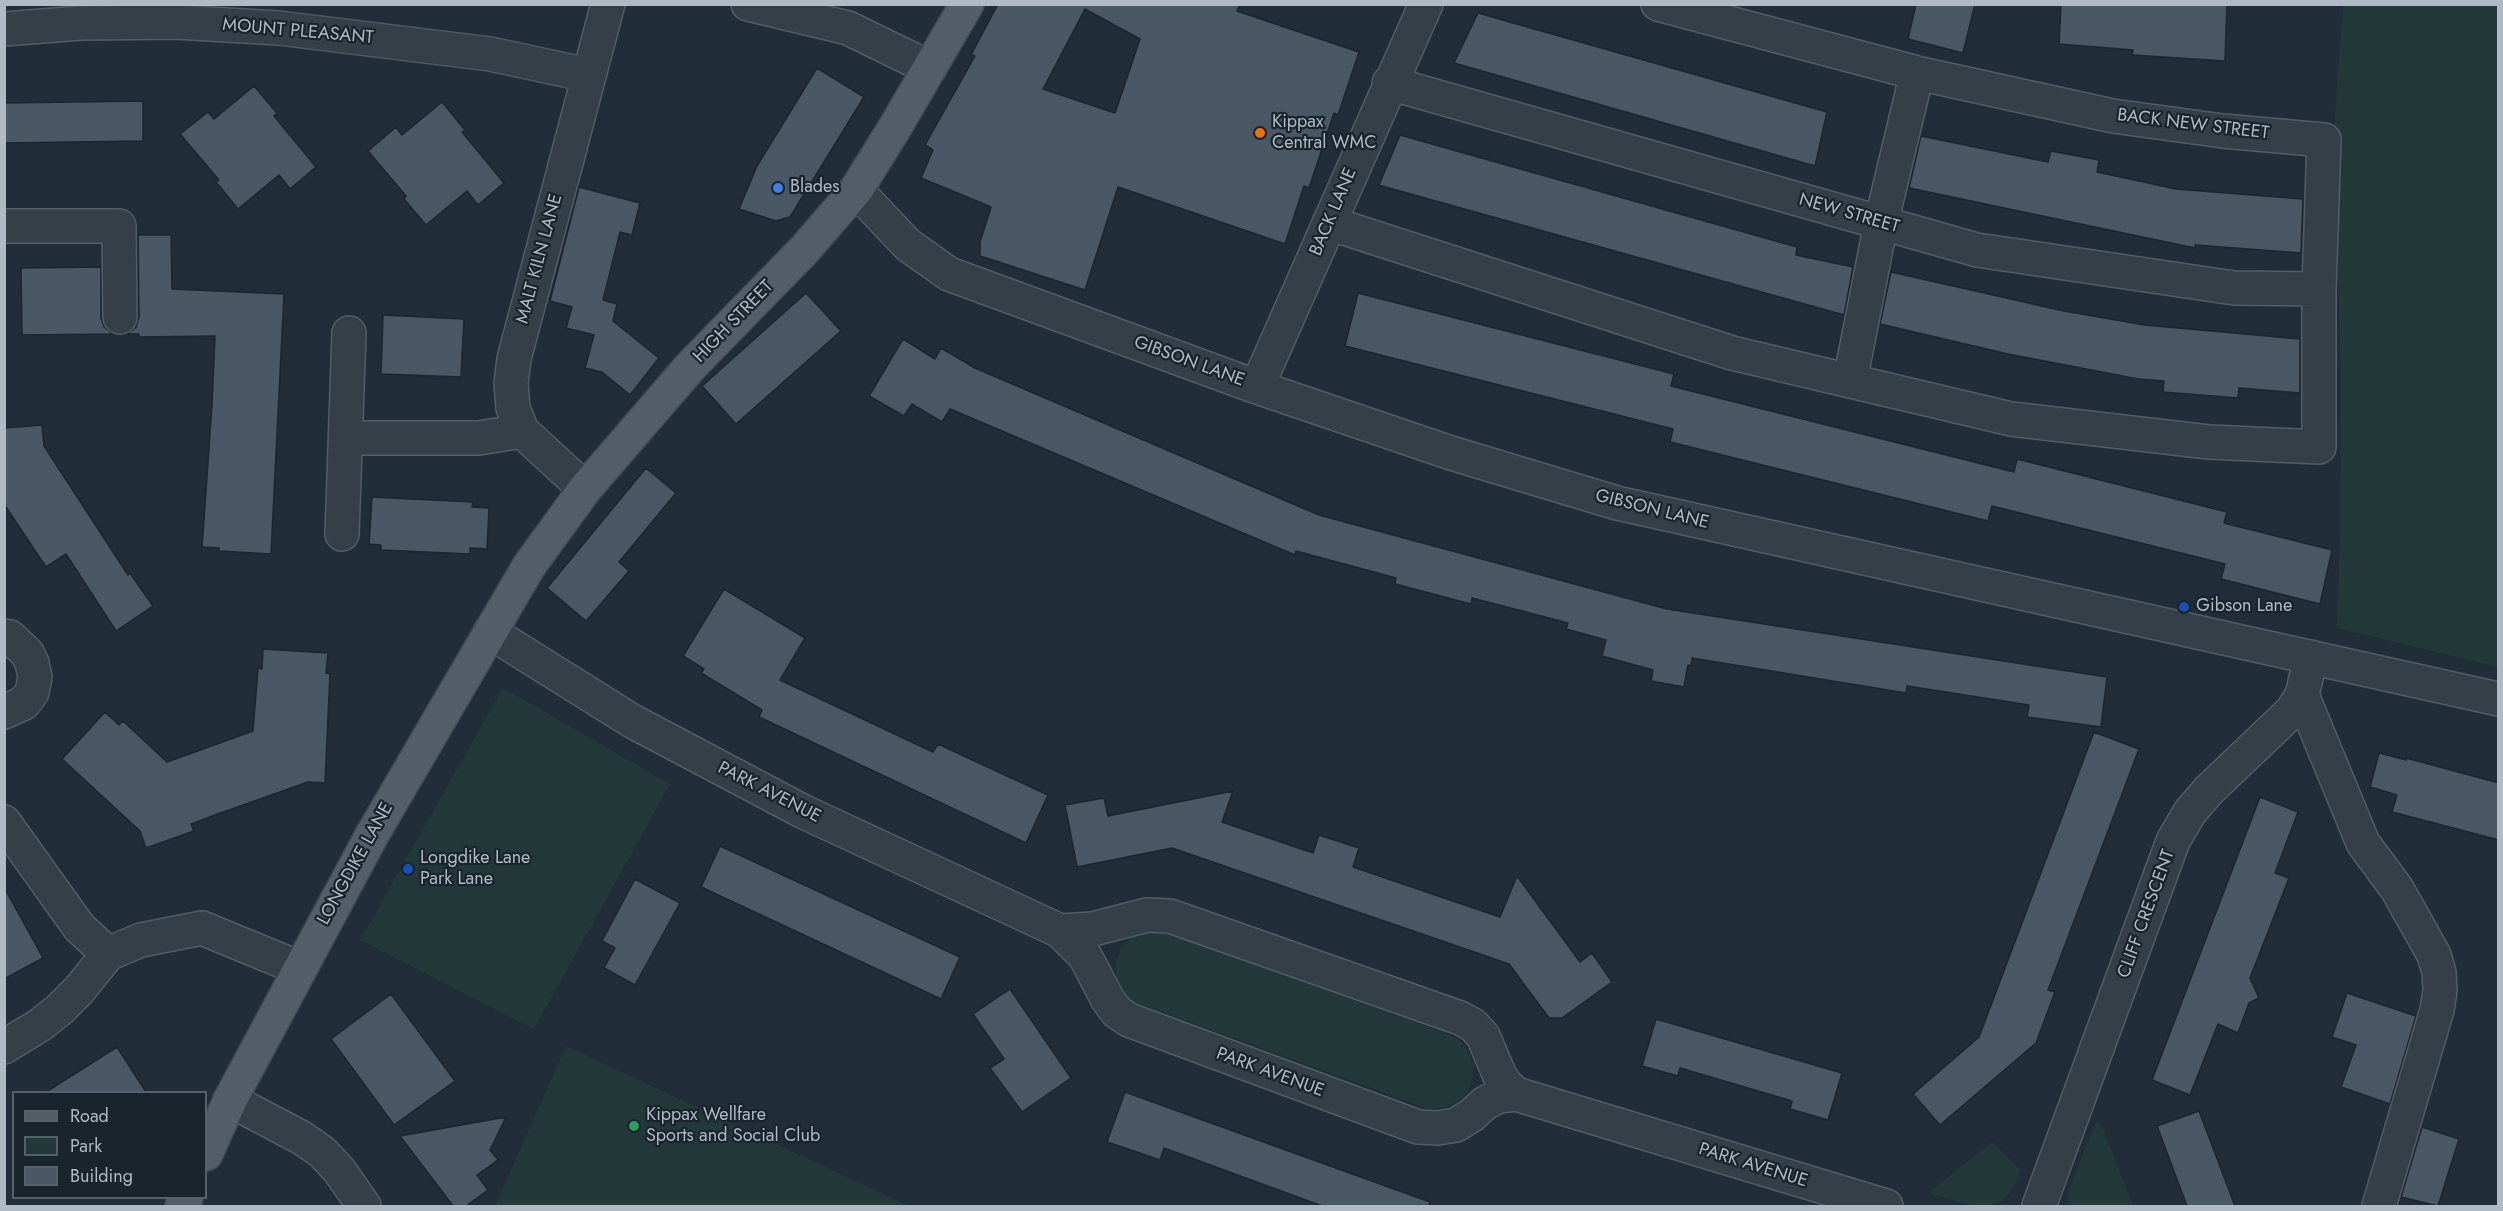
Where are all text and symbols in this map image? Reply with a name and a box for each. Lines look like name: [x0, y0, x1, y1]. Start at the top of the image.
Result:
street label: MOUNT PLEASANT: [222, 15, 374, 49]
street label: BACK NEW STREET: [2116, 105, 2270, 145]
place label: Kippax Central WMC: [1272, 112, 1376, 154]
marker: Kippax Central WMC: [1253, 126, 1267, 140]
street label: BACK LANE: [1306, 165, 1362, 259]
place label: Blades: [790, 177, 840, 199]
marker: Blades: [771, 181, 785, 195]
street label: NEW STREET: [1796, 189, 1902, 239]
street label: MALT KILN LANE: [512, 192, 568, 326]
street label: HIGH STREET: [689, 276, 779, 368]
street label: GIBSON LANE: [1131, 332, 1247, 392]
street label: GIBSON LANE: [1593, 485, 1711, 535]
place label: Gibson Lane: [2196, 596, 2292, 618]
marker: Gibson Lane: [2177, 600, 2191, 614]
street label: PARK AVENUE: [714, 758, 824, 828]
street label: LONGDIKE LANE: [314, 799, 398, 929]
street label: CLIFF CRESCENT: [2114, 847, 2180, 981]
place label: Longdike Lane Park Lane: [420, 848, 530, 890]
marker: Longdike Lane Park Lane: [401, 862, 415, 876]
street label: PARK AVENUE: [1213, 1044, 1327, 1102]
legend: [12, 1091, 207, 1199]
text: Road: [70, 1103, 109, 1129]
place label: Kippax Wellfare Sports and Social Club: [646, 1105, 820, 1148]
marker: Kippax Wellfare Sports and Social Club: [627, 1119, 641, 1133]
text: Park: [70, 1133, 102, 1159]
street label: PARK AVENUE: [1696, 1139, 1810, 1193]
text: Building: [70, 1163, 133, 1189]

